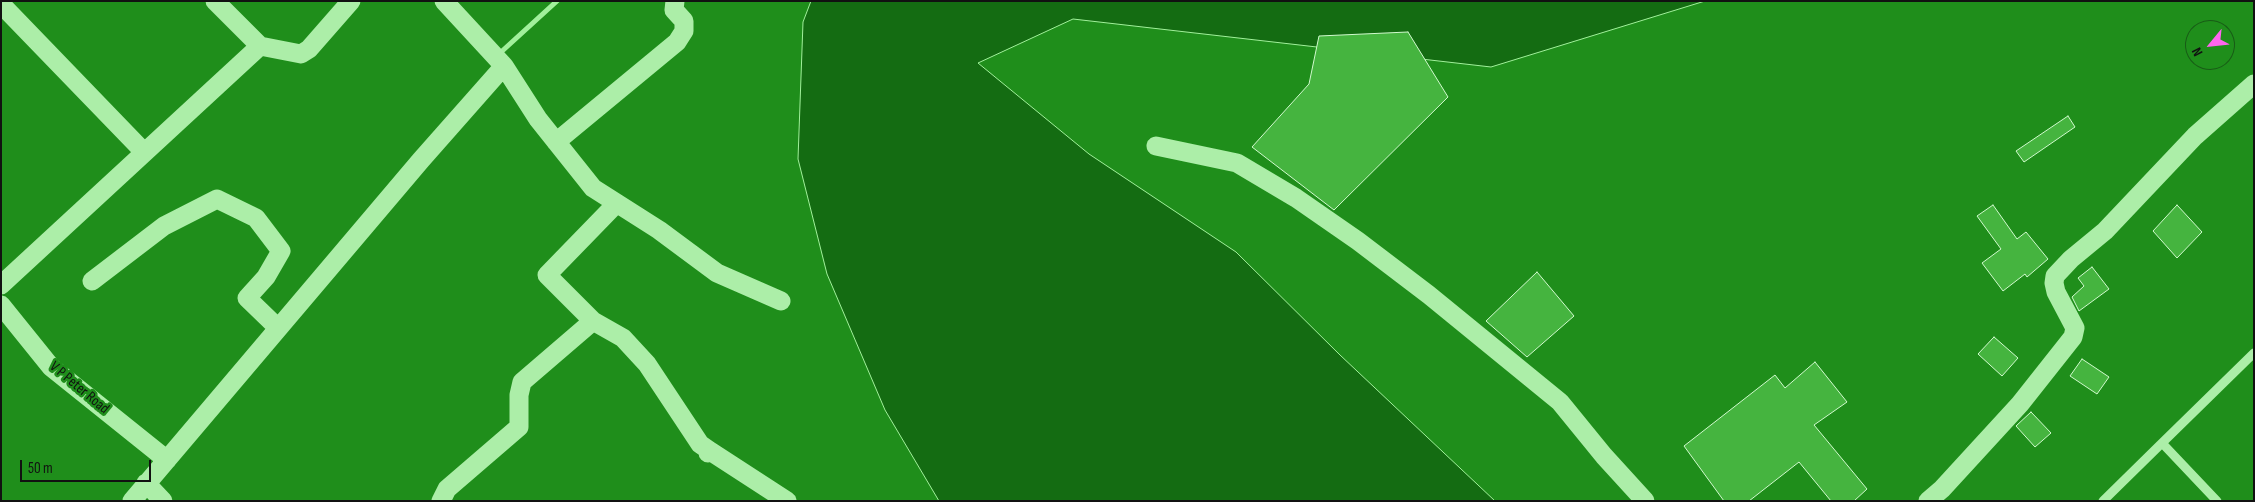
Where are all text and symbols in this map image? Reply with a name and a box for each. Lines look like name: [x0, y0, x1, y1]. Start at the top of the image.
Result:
north arrow: [2185, 20, 2235, 70]
text: N: [2188, 45, 2206, 59]
street label: V P Peter Road: [46, 358, 112, 418]
scale bar: [22, 450, 154, 482]
text: 50 m: [28, 459, 53, 478]

